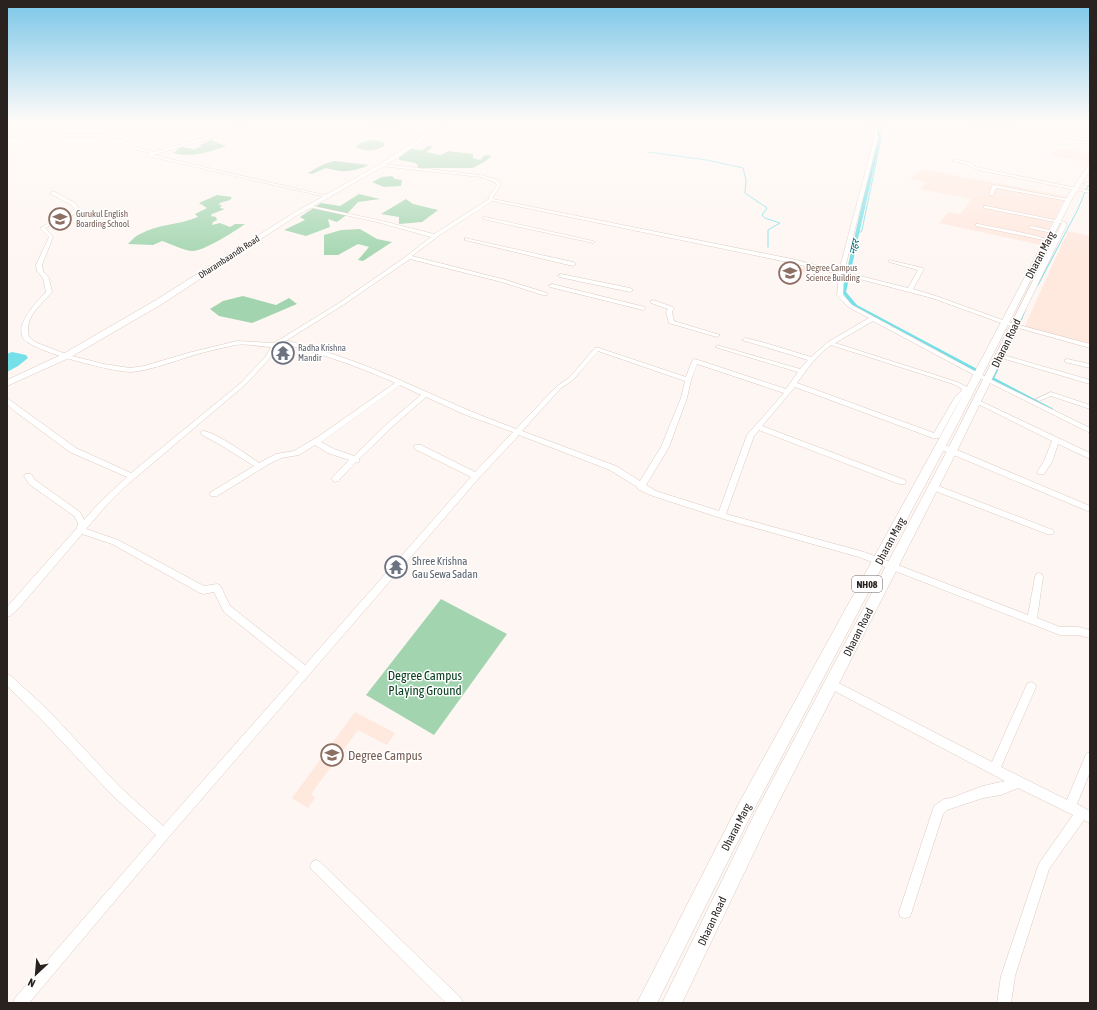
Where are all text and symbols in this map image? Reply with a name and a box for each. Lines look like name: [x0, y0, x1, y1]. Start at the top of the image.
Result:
school or university icon: Gurukul English Boarding School: [47, 206, 73, 232]
place label: Gurukul English Boarding School: [76, 209, 130, 229]
street label: Dharan Marg: [1023, 229, 1057, 281]
street label: Dharambaandh Road: [197, 234, 261, 280]
water label: नहर: [847, 237, 861, 256]
school or university icon: Degree Campus Science Building: [777, 260, 803, 286]
place label: Degree Campus Science Building: [806, 263, 860, 283]
street label: Dharan Road: [989, 317, 1023, 369]
temple icon: Radha Krishna Mandir: [270, 340, 296, 366]
place label: Radha Krishna Mandir: [298, 343, 346, 363]
street label: Dharan Marg: [873, 515, 908, 567]
temple icon: Shree Krishna Gau Sewa Sadan: [383, 554, 409, 580]
place label: Shree Krishna Gau Sewa Sadan: [412, 555, 478, 580]
road number: NH08: [852, 576, 882, 592]
street label: Dharan Road: [841, 606, 875, 658]
park label: Degree Campus Playing Ground: [388, 668, 463, 698]
school or university icon: Degree Campus: [319, 742, 345, 768]
place label: Degree Campus: [348, 748, 423, 763]
street label: Dharan Marg: [719, 801, 753, 853]
street label: Dharan Road: [695, 895, 729, 947]
north arrow: [16, 954, 56, 994]
text: N: [26, 976, 37, 990]

